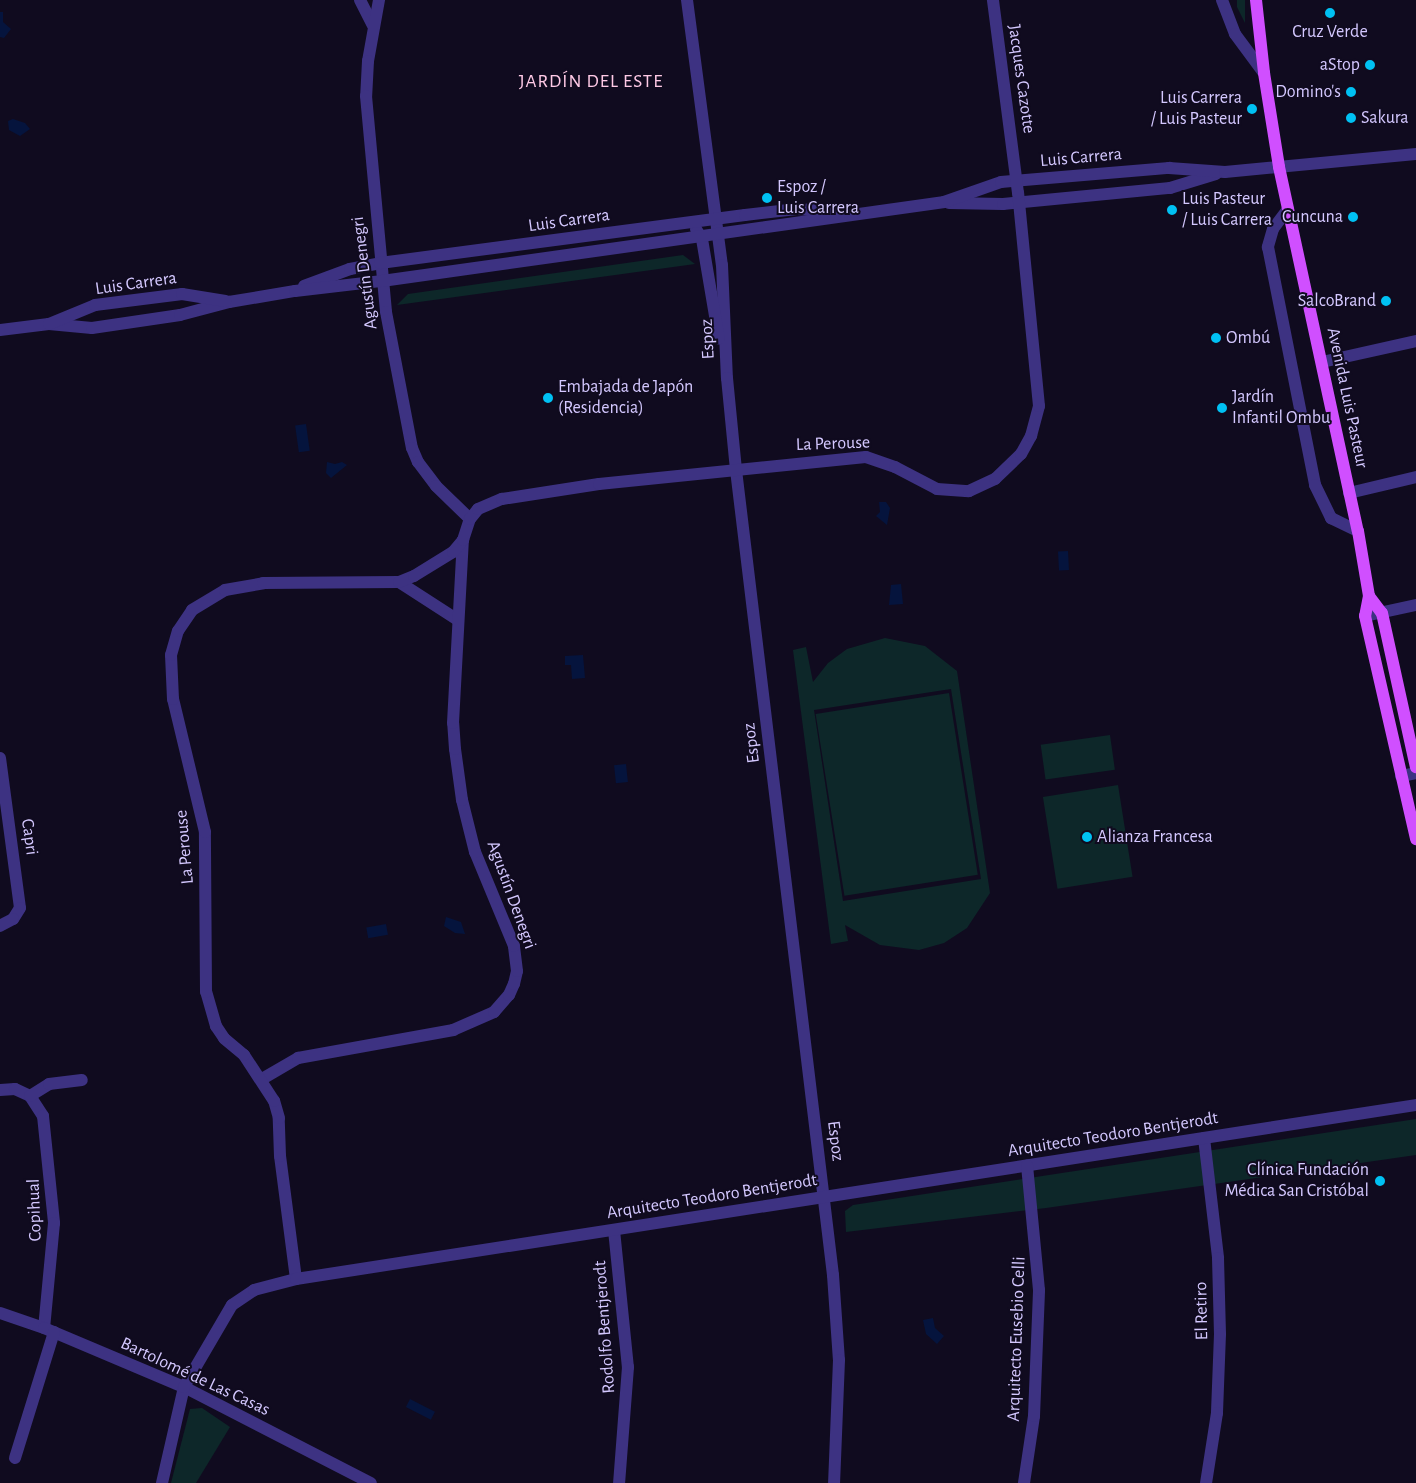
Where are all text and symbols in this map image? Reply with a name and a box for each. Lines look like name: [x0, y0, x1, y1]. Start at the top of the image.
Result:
marker: Cruz Verde: [1324, 7, 1336, 19]
place label: Cruz Verde: [1292, 21, 1368, 43]
street label: Jacques Cazotte: [1003, 23, 1039, 135]
place label: aStop: [1320, 54, 1360, 76]
marker: aStop: [1364, 59, 1376, 71]
district label: JARDÍN DEL ESTE: [517, 71, 665, 93]
place label: Domino's: [1275, 81, 1341, 103]
marker: Domino's: [1345, 86, 1357, 98]
place label: Luis Carrera / Luis Pasteur: [1151, 88, 1242, 130]
marker: Luis Carrera / Luis Pasteur: [1246, 103, 1258, 115]
place label: Sakura: [1361, 107, 1409, 129]
marker: Sakura: [1345, 112, 1357, 124]
street label: Luis Carrera: [1039, 144, 1123, 172]
place label: Espoz / Luis Carrera: [777, 177, 859, 220]
place label: Luis Pasteur / Luis Carrera: [1182, 189, 1272, 232]
marker: Espoz / Luis Carrera: [761, 192, 773, 204]
marker: Luis Pasteur / Luis Carrera: [1166, 204, 1178, 216]
street label: Luis Carrera: [527, 205, 611, 237]
place label: Cuncuna: [1282, 206, 1343, 228]
marker: Cuncuna: [1347, 211, 1359, 223]
street label: Agustín Denegri: [347, 215, 383, 331]
street label: Luis Carrera: [94, 268, 178, 300]
place label: SalcoBrand: [1298, 290, 1376, 312]
marker: SalcoBrand: [1380, 295, 1392, 307]
street label: Espoz: [696, 318, 720, 360]
street label: Avenida Luis Pasteur: [1322, 326, 1372, 470]
place label: Ombú: [1226, 327, 1270, 349]
marker: Ombú: [1210, 332, 1222, 344]
place label: Embajada de Japón (Residencia): [558, 377, 693, 419]
place label: Jardín Infantil Ombu: [1232, 387, 1330, 429]
marker: Embajada de Japón (Residencia): [542, 392, 554, 404]
marker: Jardín Infantil Ombu: [1216, 402, 1228, 414]
street label: La Perouse: [795, 432, 871, 456]
street label: Espoz: [739, 722, 765, 764]
street label: La Perouse: [171, 809, 199, 885]
street label: Capri: [16, 817, 42, 857]
place label: Alianza Francesa: [1097, 826, 1213, 848]
marker: Alianza Francesa: [1081, 831, 1093, 843]
street label: Agustín Denegri: [481, 838, 541, 952]
street label: Arquitecto Teodoro Bentjerodt: [1006, 1108, 1220, 1162]
street label: Espoz: [822, 1120, 848, 1162]
place label: Clínica Fundación Médica San Cristóbal: [1224, 1160, 1369, 1202]
street label: Arquitecto Teodoro Bentjerodt: [605, 1170, 819, 1224]
marker: Clínica Fundación Médica San Cristóbal: [1373, 1174, 1387, 1188]
street label: Copihual: [23, 1178, 47, 1242]
street label: Arquitecto Eusebio Celli: [1003, 1256, 1031, 1422]
street label: Rodolfo Bentjerodt: [590, 1260, 620, 1394]
street label: El Retiro: [1191, 1282, 1213, 1340]
street label: Bartolomé de Las Casas: [117, 1333, 273, 1421]

